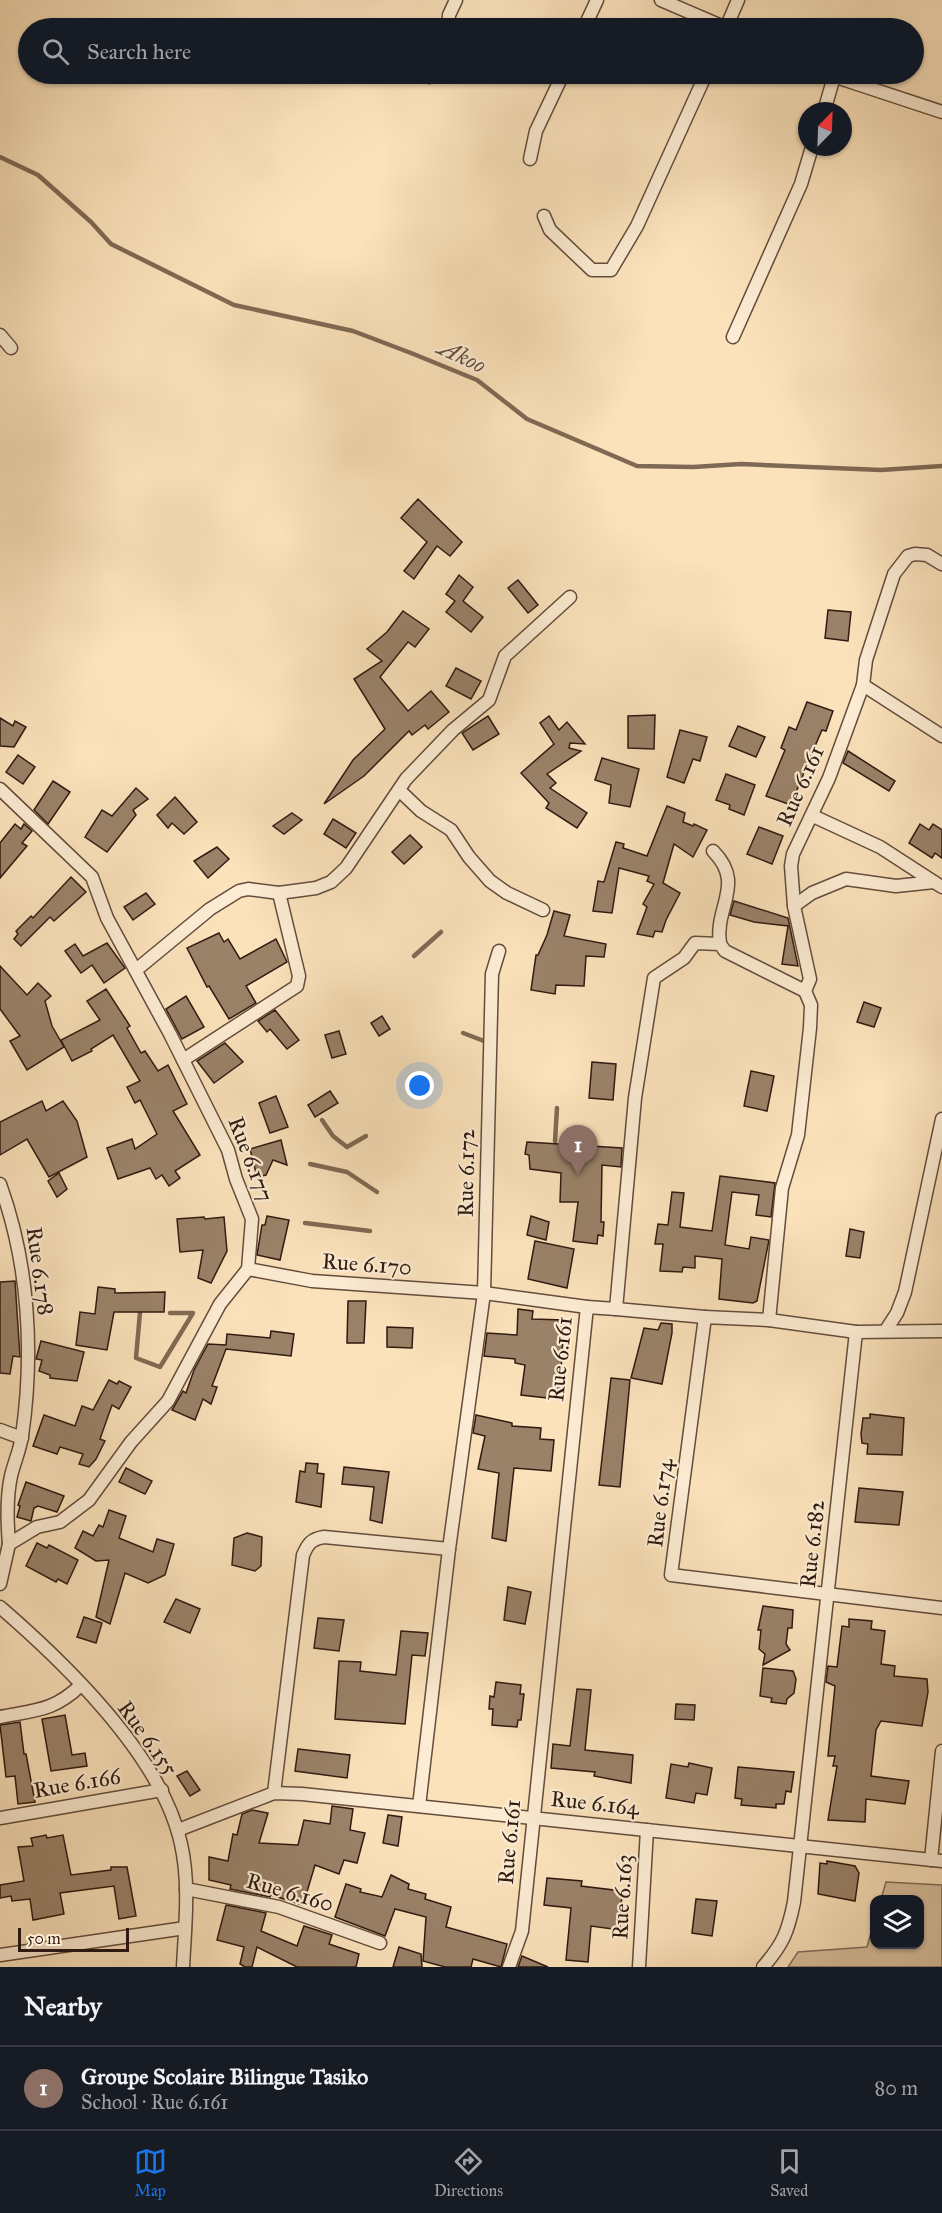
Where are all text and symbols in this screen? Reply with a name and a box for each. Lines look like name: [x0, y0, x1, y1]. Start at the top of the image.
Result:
search box: [18, 18, 924, 84]
icon: search: [39, 35, 72, 68]
text: Search here: [87, 38, 191, 65]
north arrow: [798, 102, 852, 156]
water label: Akoo: [430, 331, 491, 380]
street label: Rue 6.161: [770, 742, 830, 830]
your location: [405, 1071, 434, 1100]
street label: Rue 6.177: [222, 1113, 280, 1205]
pin: 1: [558, 1126, 598, 1175]
street label: Rue 6.172: [452, 1129, 480, 1217]
street label: Rue 6.178: [20, 1225, 60, 1317]
street label: Rue 6.170: [321, 1247, 413, 1281]
street label: Rue 6.161: [542, 1315, 578, 1403]
street label: Rue 6.174: [641, 1456, 679, 1549]
street label: Rue 6.182: [794, 1499, 830, 1589]
street label: Rue 6.155: [112, 1695, 184, 1781]
street label: Rue 6.166: [31, 1762, 123, 1804]
street label: Rue 6.164: [549, 1785, 641, 1821]
street label: Rue 6.161: [492, 1798, 526, 1886]
street label: Rue 6.163: [606, 1854, 638, 1940]
street label: Rue 6.160: [243, 1867, 337, 1917]
map controls: [870, 1895, 924, 1949]
button: layers: [870, 1895, 924, 1949]
scale bar: [18, 1925, 129, 1952]
text: 50 m: [27, 1929, 61, 1948]
text: Nearby: [24, 1990, 102, 2022]
text: Groupe Scolaire Bilingue Tasiko: [81, 2063, 368, 2090]
text: 1: [40, 2076, 47, 2100]
text: 80 m: [875, 2076, 918, 2100]
text: School · Rue 6.161: [81, 2090, 228, 2114]
tab: Map: [134, 2145, 167, 2200]
tab: Directions: [434, 2145, 503, 2200]
tab: Saved: [770, 2145, 808, 2200]

